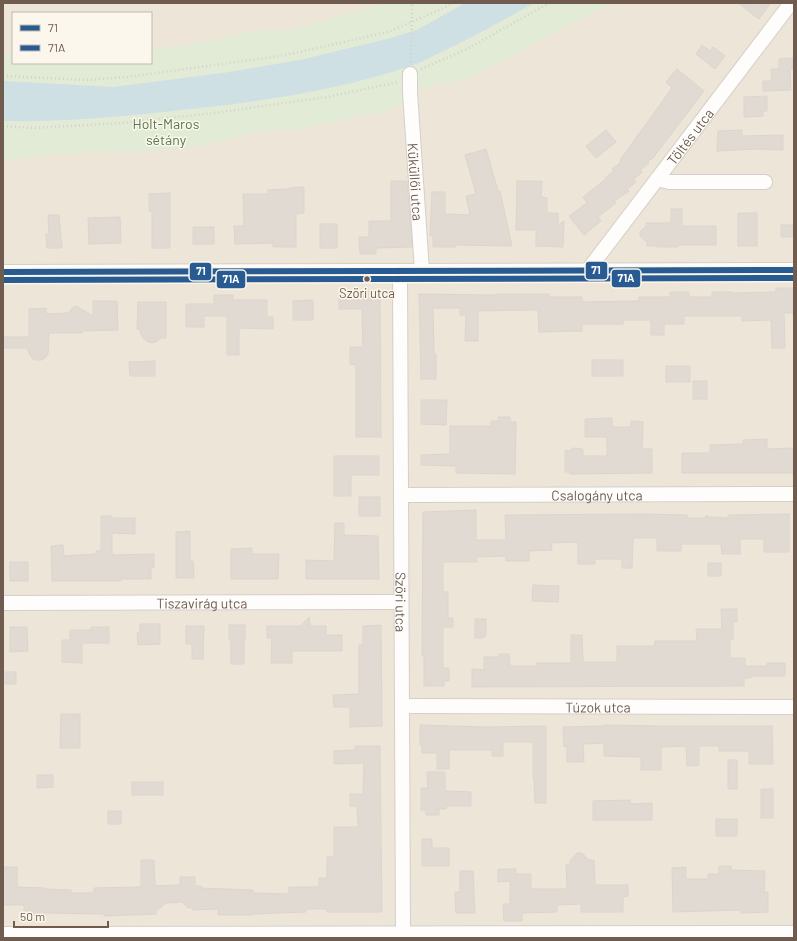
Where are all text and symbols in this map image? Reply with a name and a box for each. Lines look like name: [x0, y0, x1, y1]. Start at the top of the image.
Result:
legend: [12, 12, 152, 64]
text: 71: [48, 20, 58, 34]
text: 71A: [48, 40, 65, 54]
street label: Töltés utca: [663, 105, 717, 168]
park label: Holt-Maros sétány: [133, 115, 200, 148]
street label: Küküllői utca: [405, 142, 427, 221]
line badge: 71: [585, 261, 608, 280]
line badge: 71: [189, 262, 212, 281]
text: 71: [591, 263, 601, 276]
text: 71: [196, 264, 206, 277]
line badge: 71A: [611, 269, 641, 288]
line badge: 71A: [216, 270, 246, 289]
text: 71A: [618, 271, 635, 284]
text: 71A: [223, 272, 240, 285]
marker: Szöri utca: [362, 274, 372, 284]
place label: Szöri utca: [339, 285, 395, 301]
street label: Csalogány utca: [551, 486, 643, 503]
street label: Szöri utca: [393, 572, 410, 632]
street label: Tiszavirág utca: [156, 594, 248, 611]
street label: Túzok utca: [565, 698, 631, 715]
scale bar: [14, 903, 108, 929]
text: 50 m: [20, 909, 45, 923]

